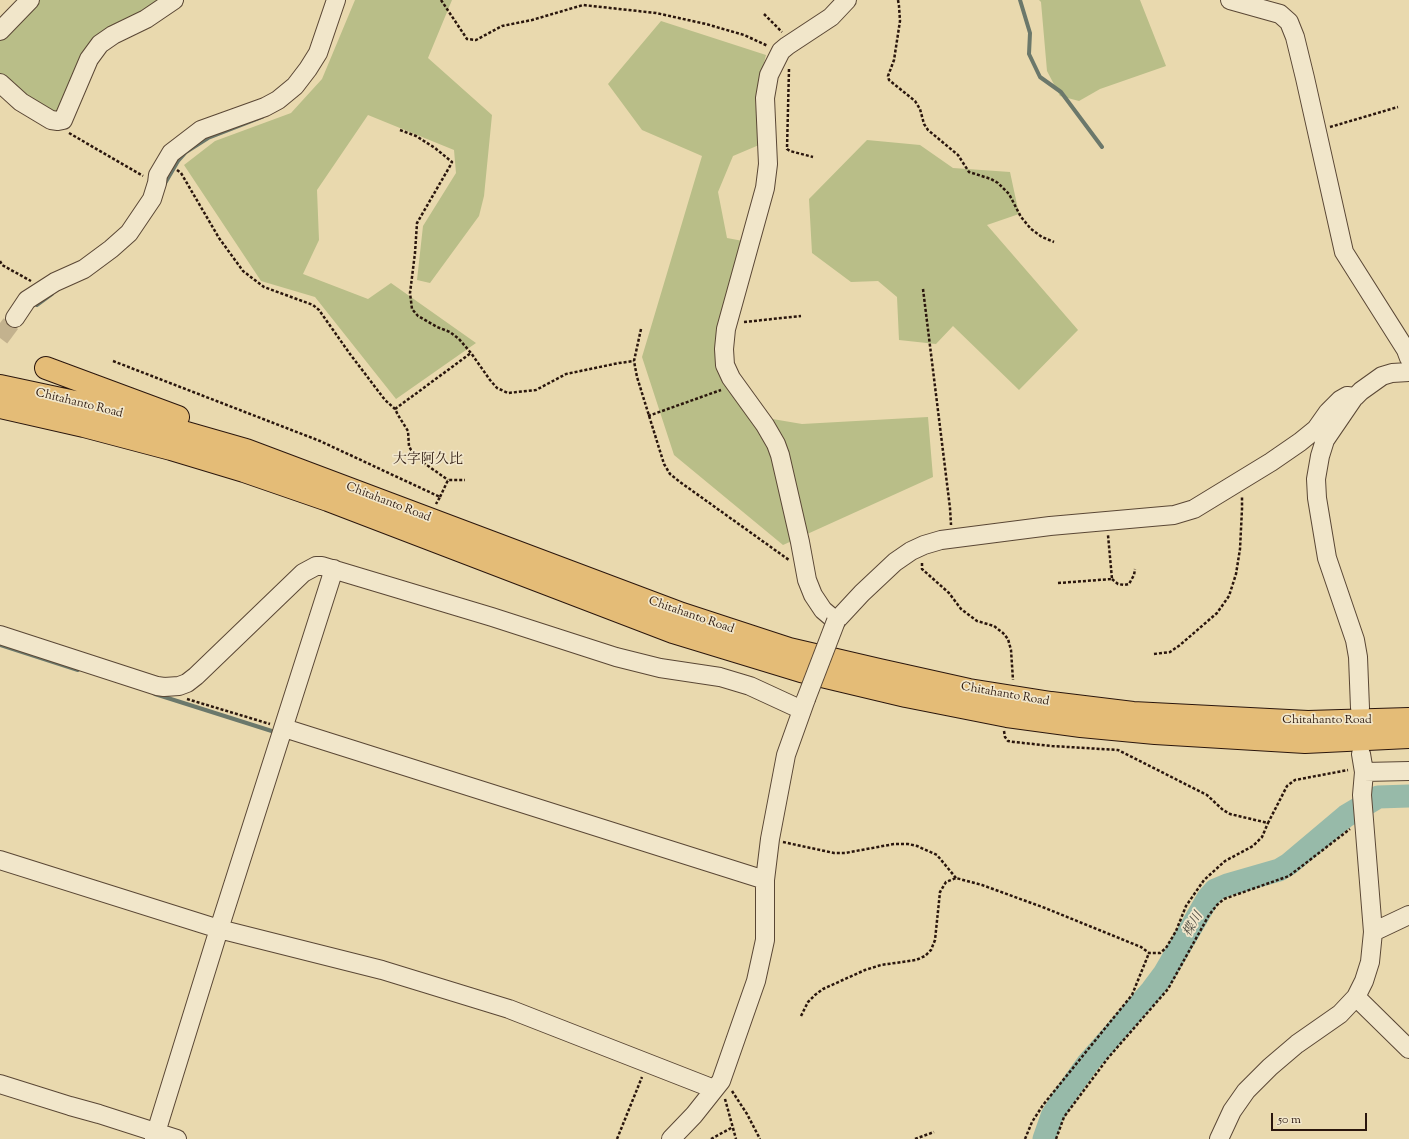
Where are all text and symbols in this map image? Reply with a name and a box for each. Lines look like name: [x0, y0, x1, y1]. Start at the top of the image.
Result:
street label: Chitahanto Road: [34, 386, 124, 422]
district label: 大字阿久比: [393, 453, 463, 469]
street label: Chitahanto Road: [344, 480, 432, 526]
street label: Chitahanto Road: [646, 595, 736, 637]
street label: Chitahanto Road: [960, 680, 1050, 710]
street label: Chitahanto Road: [1282, 714, 1372, 728]
water label: 楪川: [1181, 910, 1207, 940]
scale bar: [1273, 1105, 1369, 1131]
text: 50 m: [1278, 1111, 1301, 1129]

